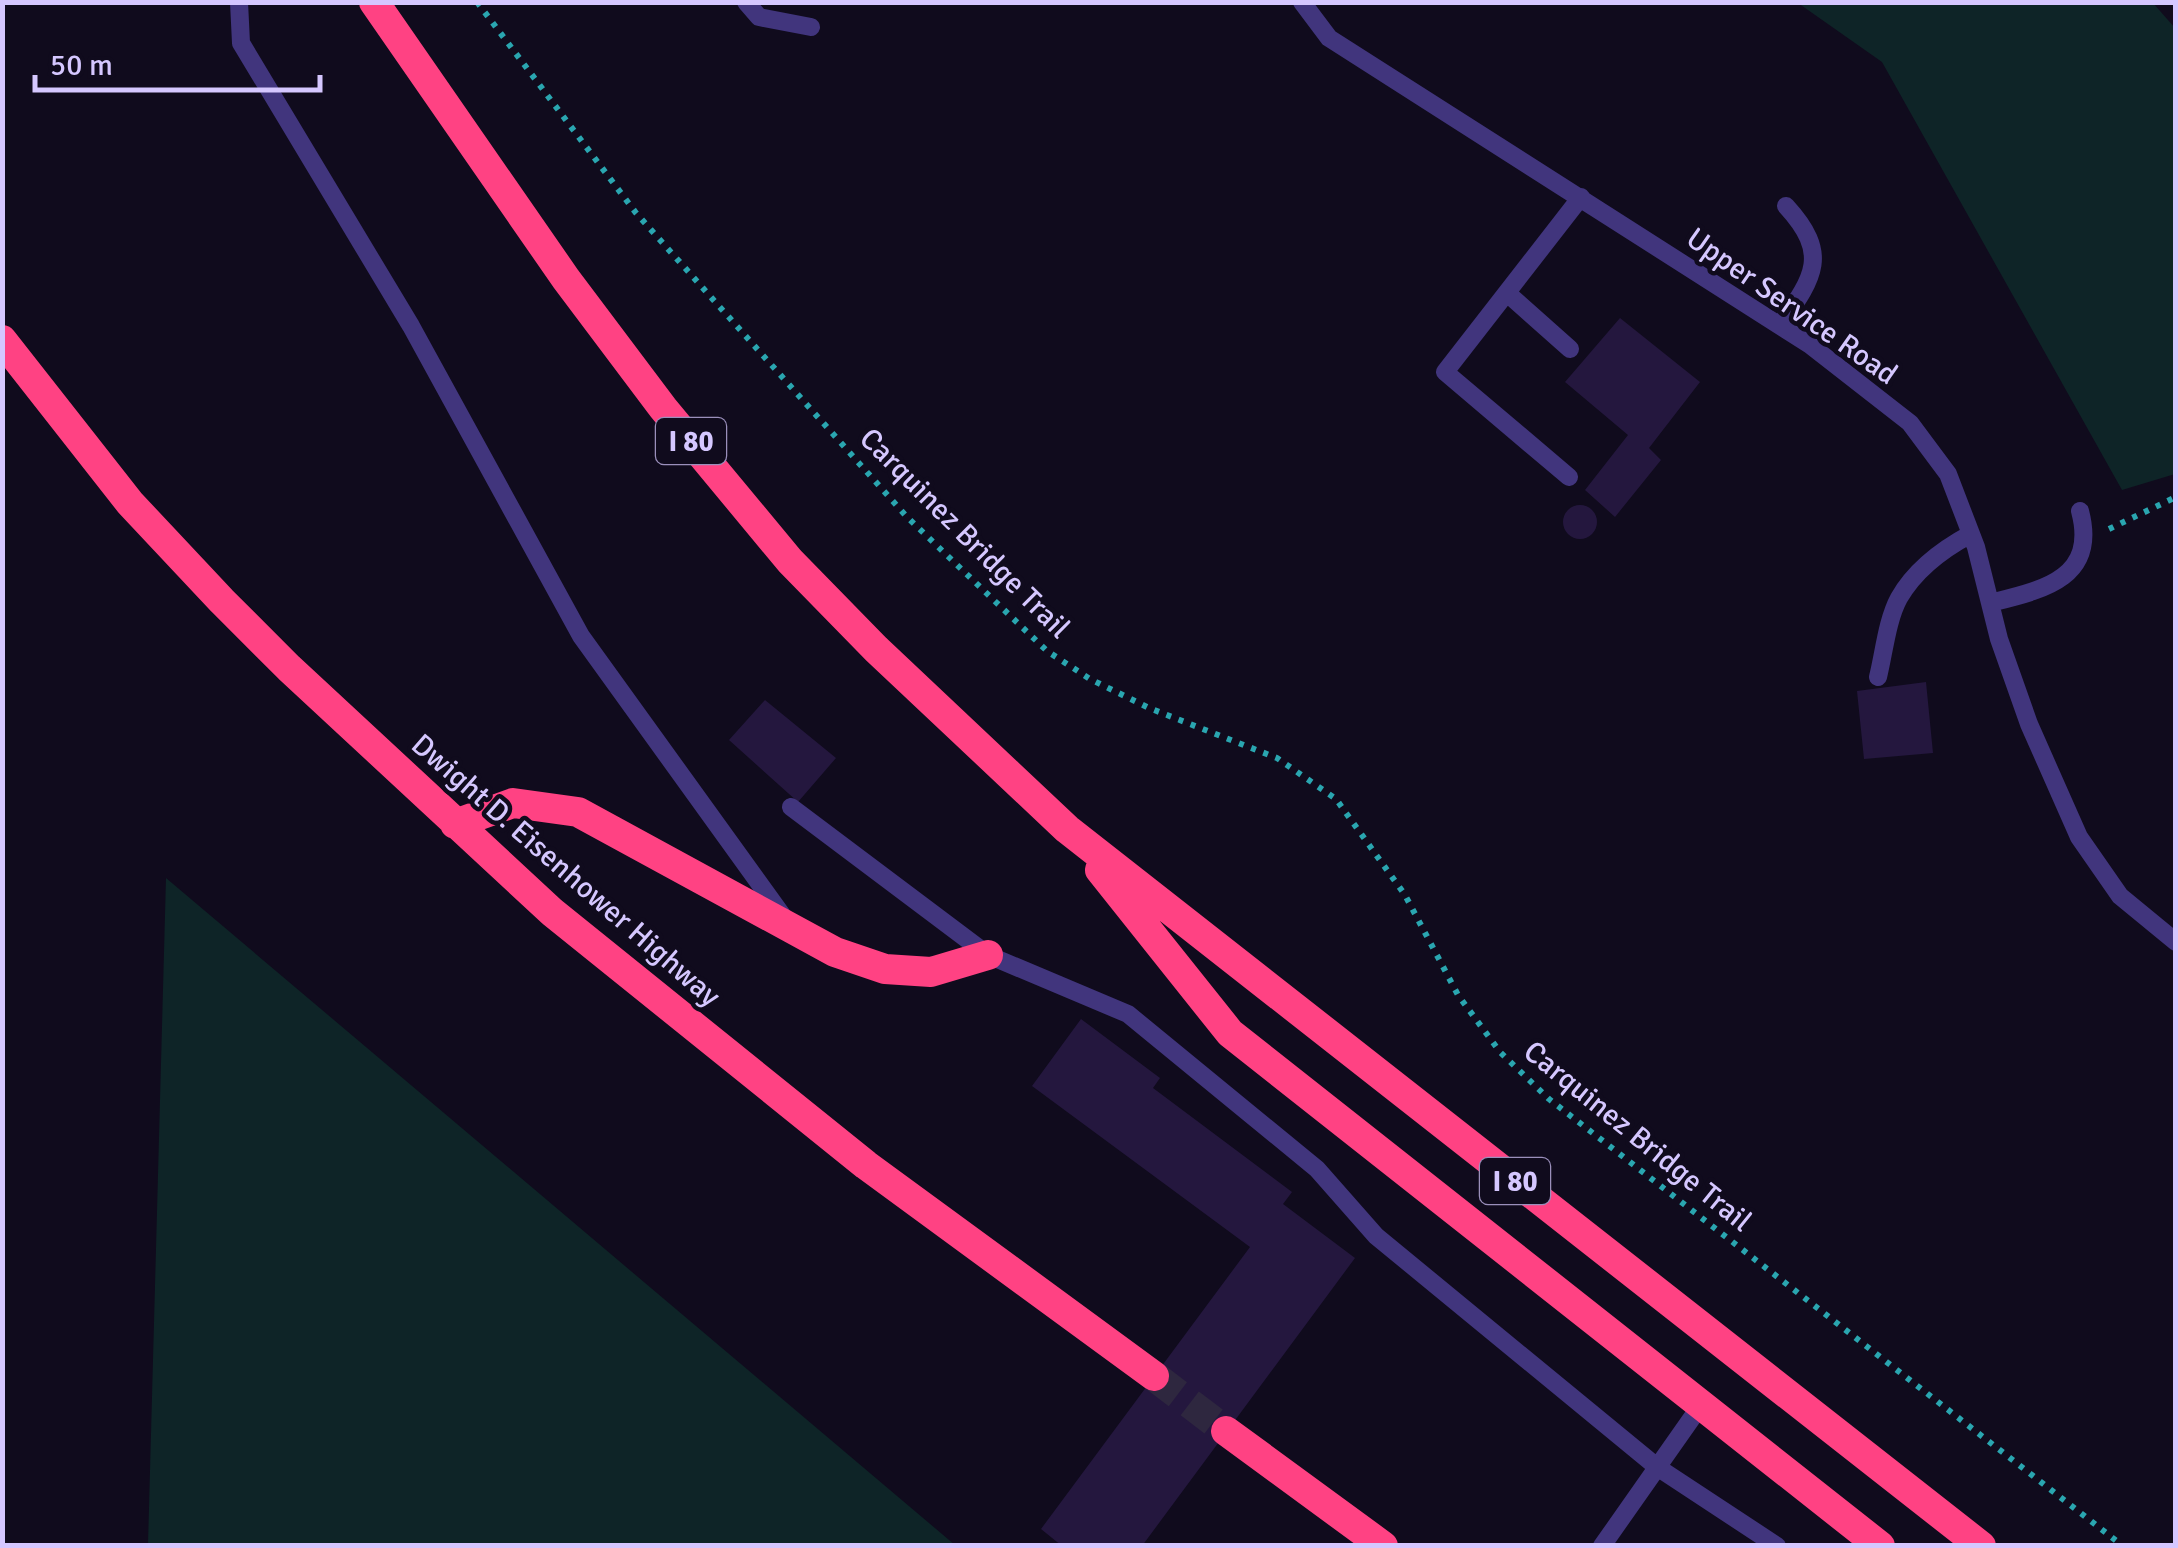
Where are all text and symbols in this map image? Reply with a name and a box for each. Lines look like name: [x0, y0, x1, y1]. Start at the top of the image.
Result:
scale bar: [35, 30, 320, 92]
text: 50 m: [50, 47, 113, 84]
street label: Upper Service Road: [1679, 220, 1904, 393]
road number: I 80: [656, 418, 726, 464]
street label: Carquinez Bridge Trail: [852, 420, 1078, 646]
street label: Dwight D. Eisenhower Highway: [404, 726, 728, 1015]
street label: Carquinez Bridge Trail: [1516, 1033, 1759, 1240]
road number: I 80: [1480, 1158, 1550, 1204]

